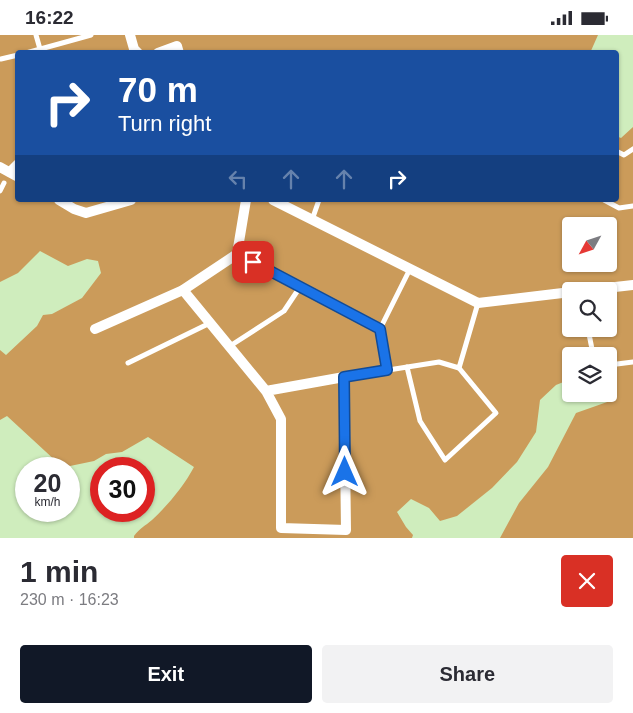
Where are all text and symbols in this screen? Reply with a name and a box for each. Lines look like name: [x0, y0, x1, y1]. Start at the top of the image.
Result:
text: 16:22: [25, 7, 74, 28]
icon: right: [35, 70, 100, 135]
text: 70 m: [118, 70, 198, 109]
text: Turn right: [118, 111, 211, 136]
icon: left: [224, 165, 252, 193]
icon: ahead: [277, 165, 305, 193]
icon: ahead: [330, 165, 358, 193]
icon: right: [383, 165, 411, 193]
north arrow: [562, 217, 618, 273]
map controls: [562, 217, 617, 402]
pin: [232, 241, 274, 283]
icon: arrive: [239, 248, 267, 276]
button: search: [562, 282, 617, 337]
button: layers: [562, 347, 617, 402]
position arrow: [318, 445, 370, 497]
speed limit sign: 30: [90, 457, 155, 522]
text: 20: [34, 469, 61, 497]
text: km/h: [34, 495, 61, 509]
text: 1 min: [20, 555, 98, 588]
button: close: [561, 555, 613, 607]
text: 230 m · 16:23: [20, 591, 119, 608]
button: Exit: [20, 645, 312, 703]
button: Share: [322, 645, 613, 703]

